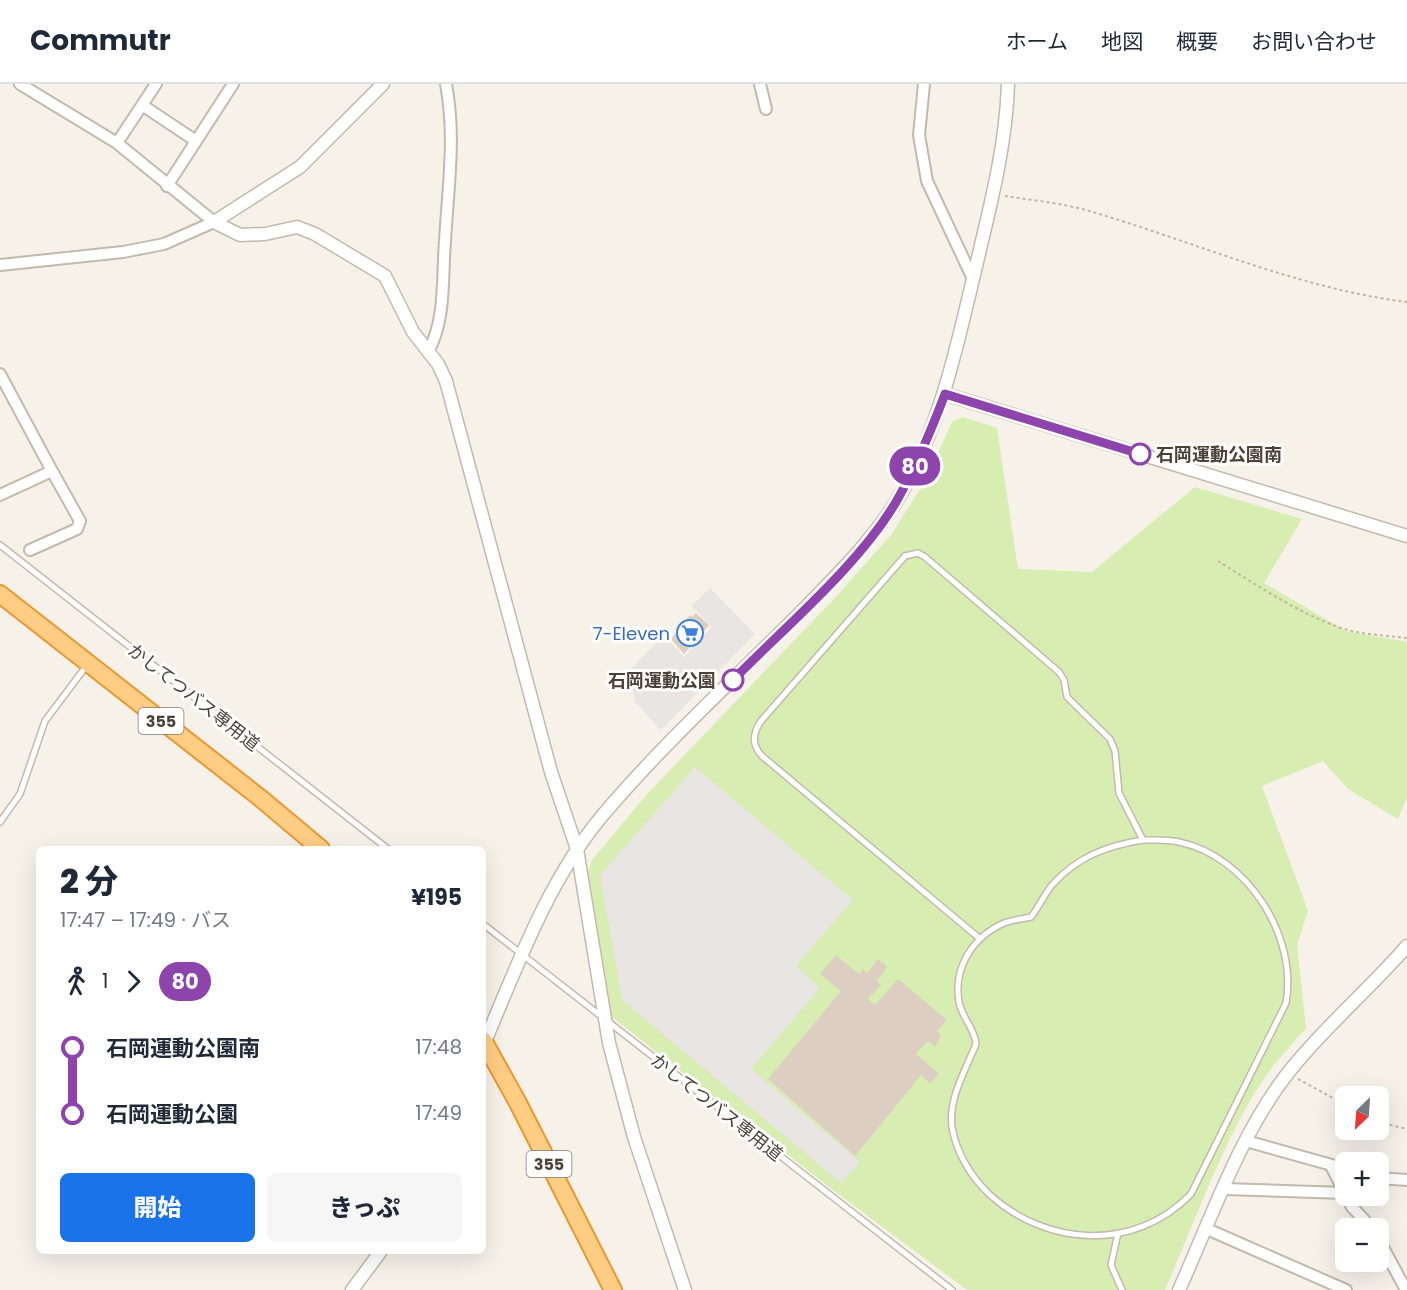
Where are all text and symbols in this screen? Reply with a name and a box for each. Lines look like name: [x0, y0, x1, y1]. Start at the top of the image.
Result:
text: Commutr: [30, 21, 171, 60]
text: ホーム: [1006, 27, 1068, 56]
text: 地図: [1101, 27, 1143, 56]
text: 概要: [1176, 27, 1218, 56]
text: お問い合わせ: [1251, 27, 1377, 56]
place label: 石岡運動公園南: [1156, 442, 1282, 467]
marker: 石岡運動公園南: [1129, 443, 1151, 465]
line badge: 80: [888, 446, 942, 485]
text: 80: [901, 452, 929, 481]
supermarket icon: 7-Eleven: [675, 618, 705, 648]
place label: 7-Eleven: [593, 621, 670, 646]
street label: かしてつバス専用道: [123, 638, 265, 756]
place label: 石岡運動公園: [608, 668, 716, 693]
marker: 石岡運動公園: [722, 669, 744, 691]
road number: 355: [138, 708, 184, 734]
text: 2 分: [60, 858, 118, 905]
text: ¥195: [411, 882, 462, 913]
text: 17:47 – 17:49 · バス: [60, 906, 231, 934]
icon: walk: [60, 965, 93, 998]
icon: forward: [117, 965, 150, 998]
text: 1: [102, 967, 108, 995]
text: 80: [171, 967, 199, 996]
text: 石岡運動公園南: [106, 1033, 260, 1064]
text: 17:48: [415, 1033, 462, 1061]
street label: かしてつバス専用道: [646, 1048, 788, 1166]
north arrow: [1335, 1086, 1389, 1140]
map controls: [1335, 1086, 1389, 1272]
text: 石岡運動公園: [106, 1099, 238, 1130]
text: 17:49: [415, 1099, 462, 1127]
road number: 355: [526, 1151, 572, 1177]
button: +: [1335, 1152, 1389, 1206]
button: 開始: [60, 1173, 255, 1242]
button: きっぷ: [267, 1173, 462, 1242]
button: −: [1335, 1218, 1389, 1272]

